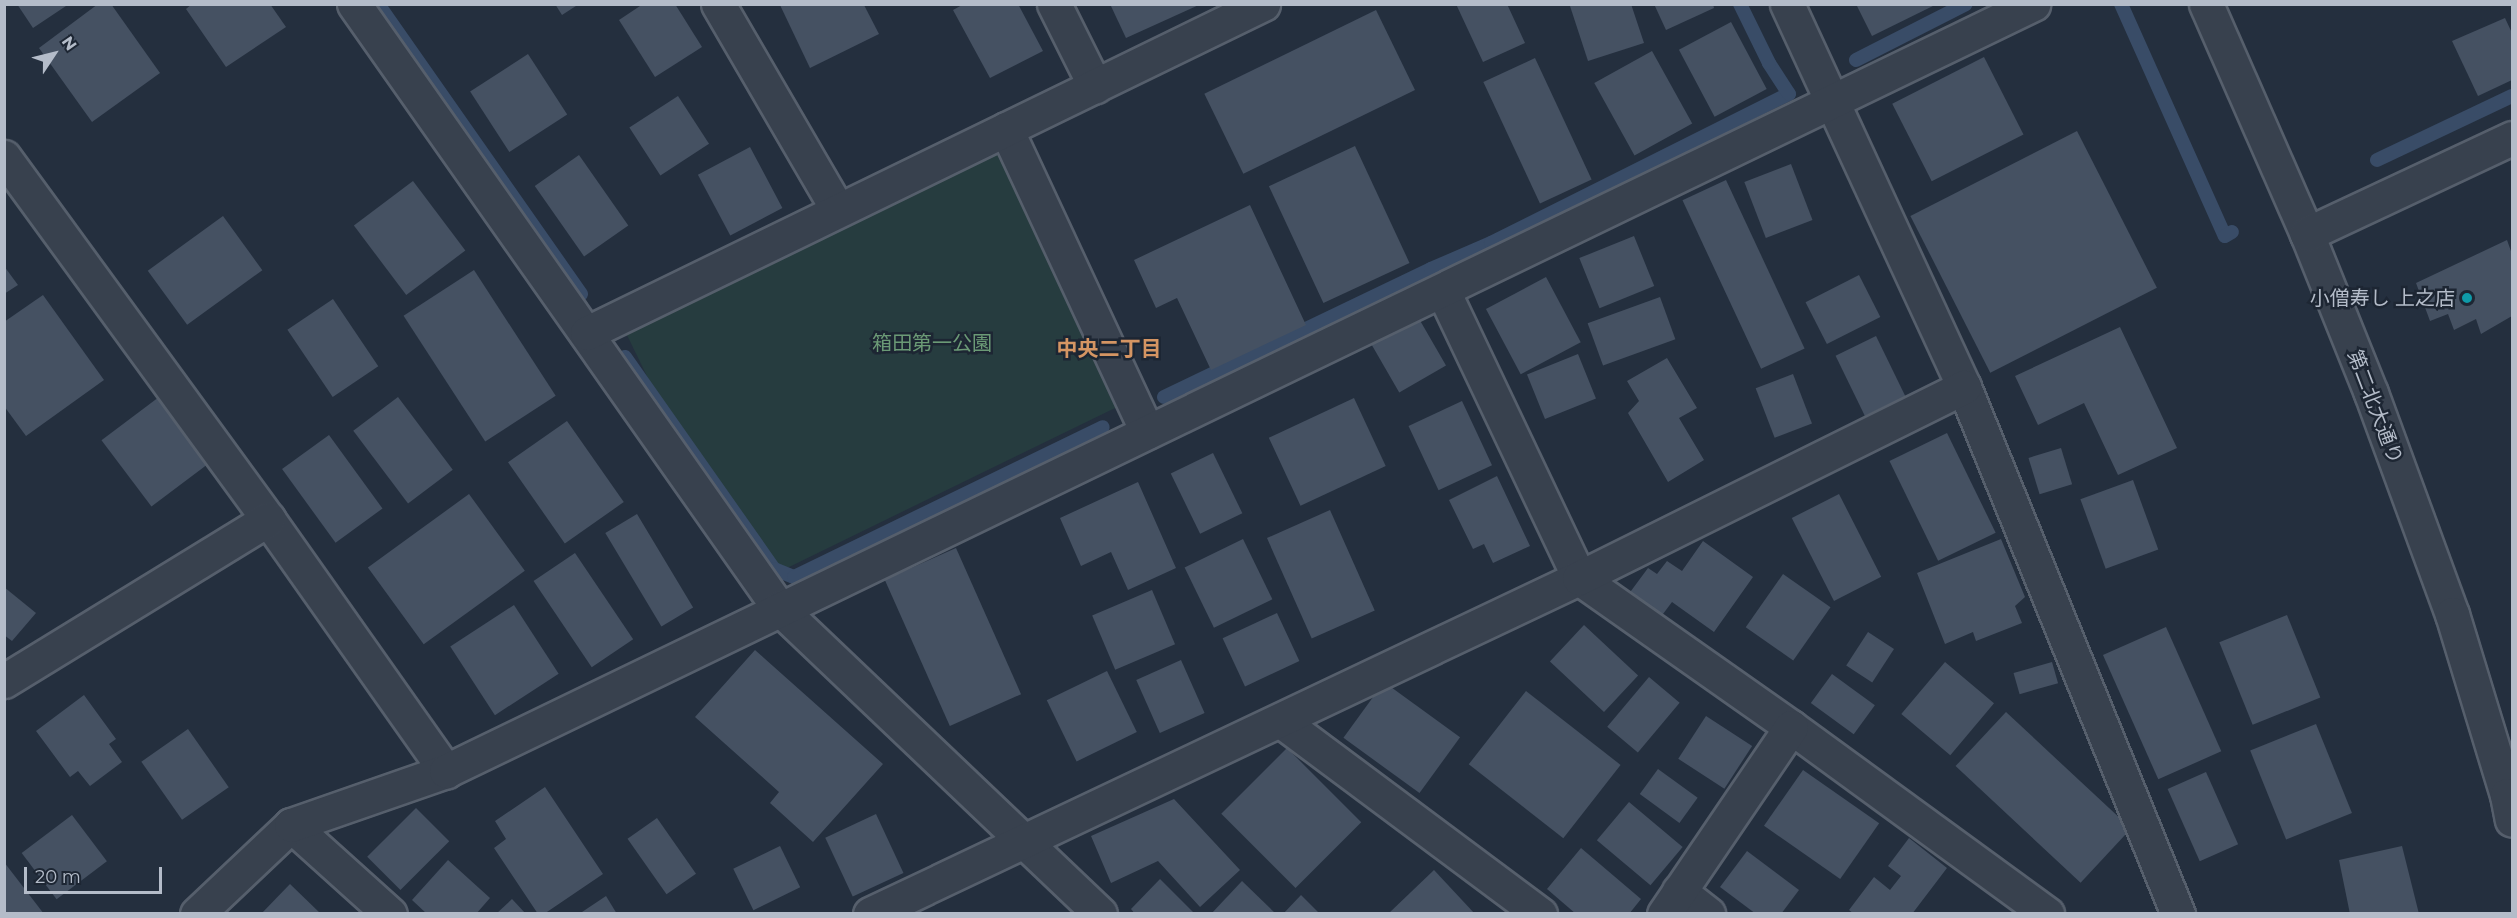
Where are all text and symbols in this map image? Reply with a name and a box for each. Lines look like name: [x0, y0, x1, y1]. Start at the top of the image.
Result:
north arrow: [24, 24, 84, 84]
text: N: [58, 33, 81, 54]
place label: 小僧寿し 上之店: [2310, 286, 2455, 310]
marker: 小僧寿し 上之店: [2460, 291, 2474, 305]
park label: 箱田第一公園: [872, 331, 992, 355]
district label: 中央二丁目: [1057, 336, 1161, 362]
street label: 第二北大通り: [2342, 347, 2408, 467]
scale bar: [27, 855, 165, 893]
text: 20 m: [35, 866, 81, 888]

